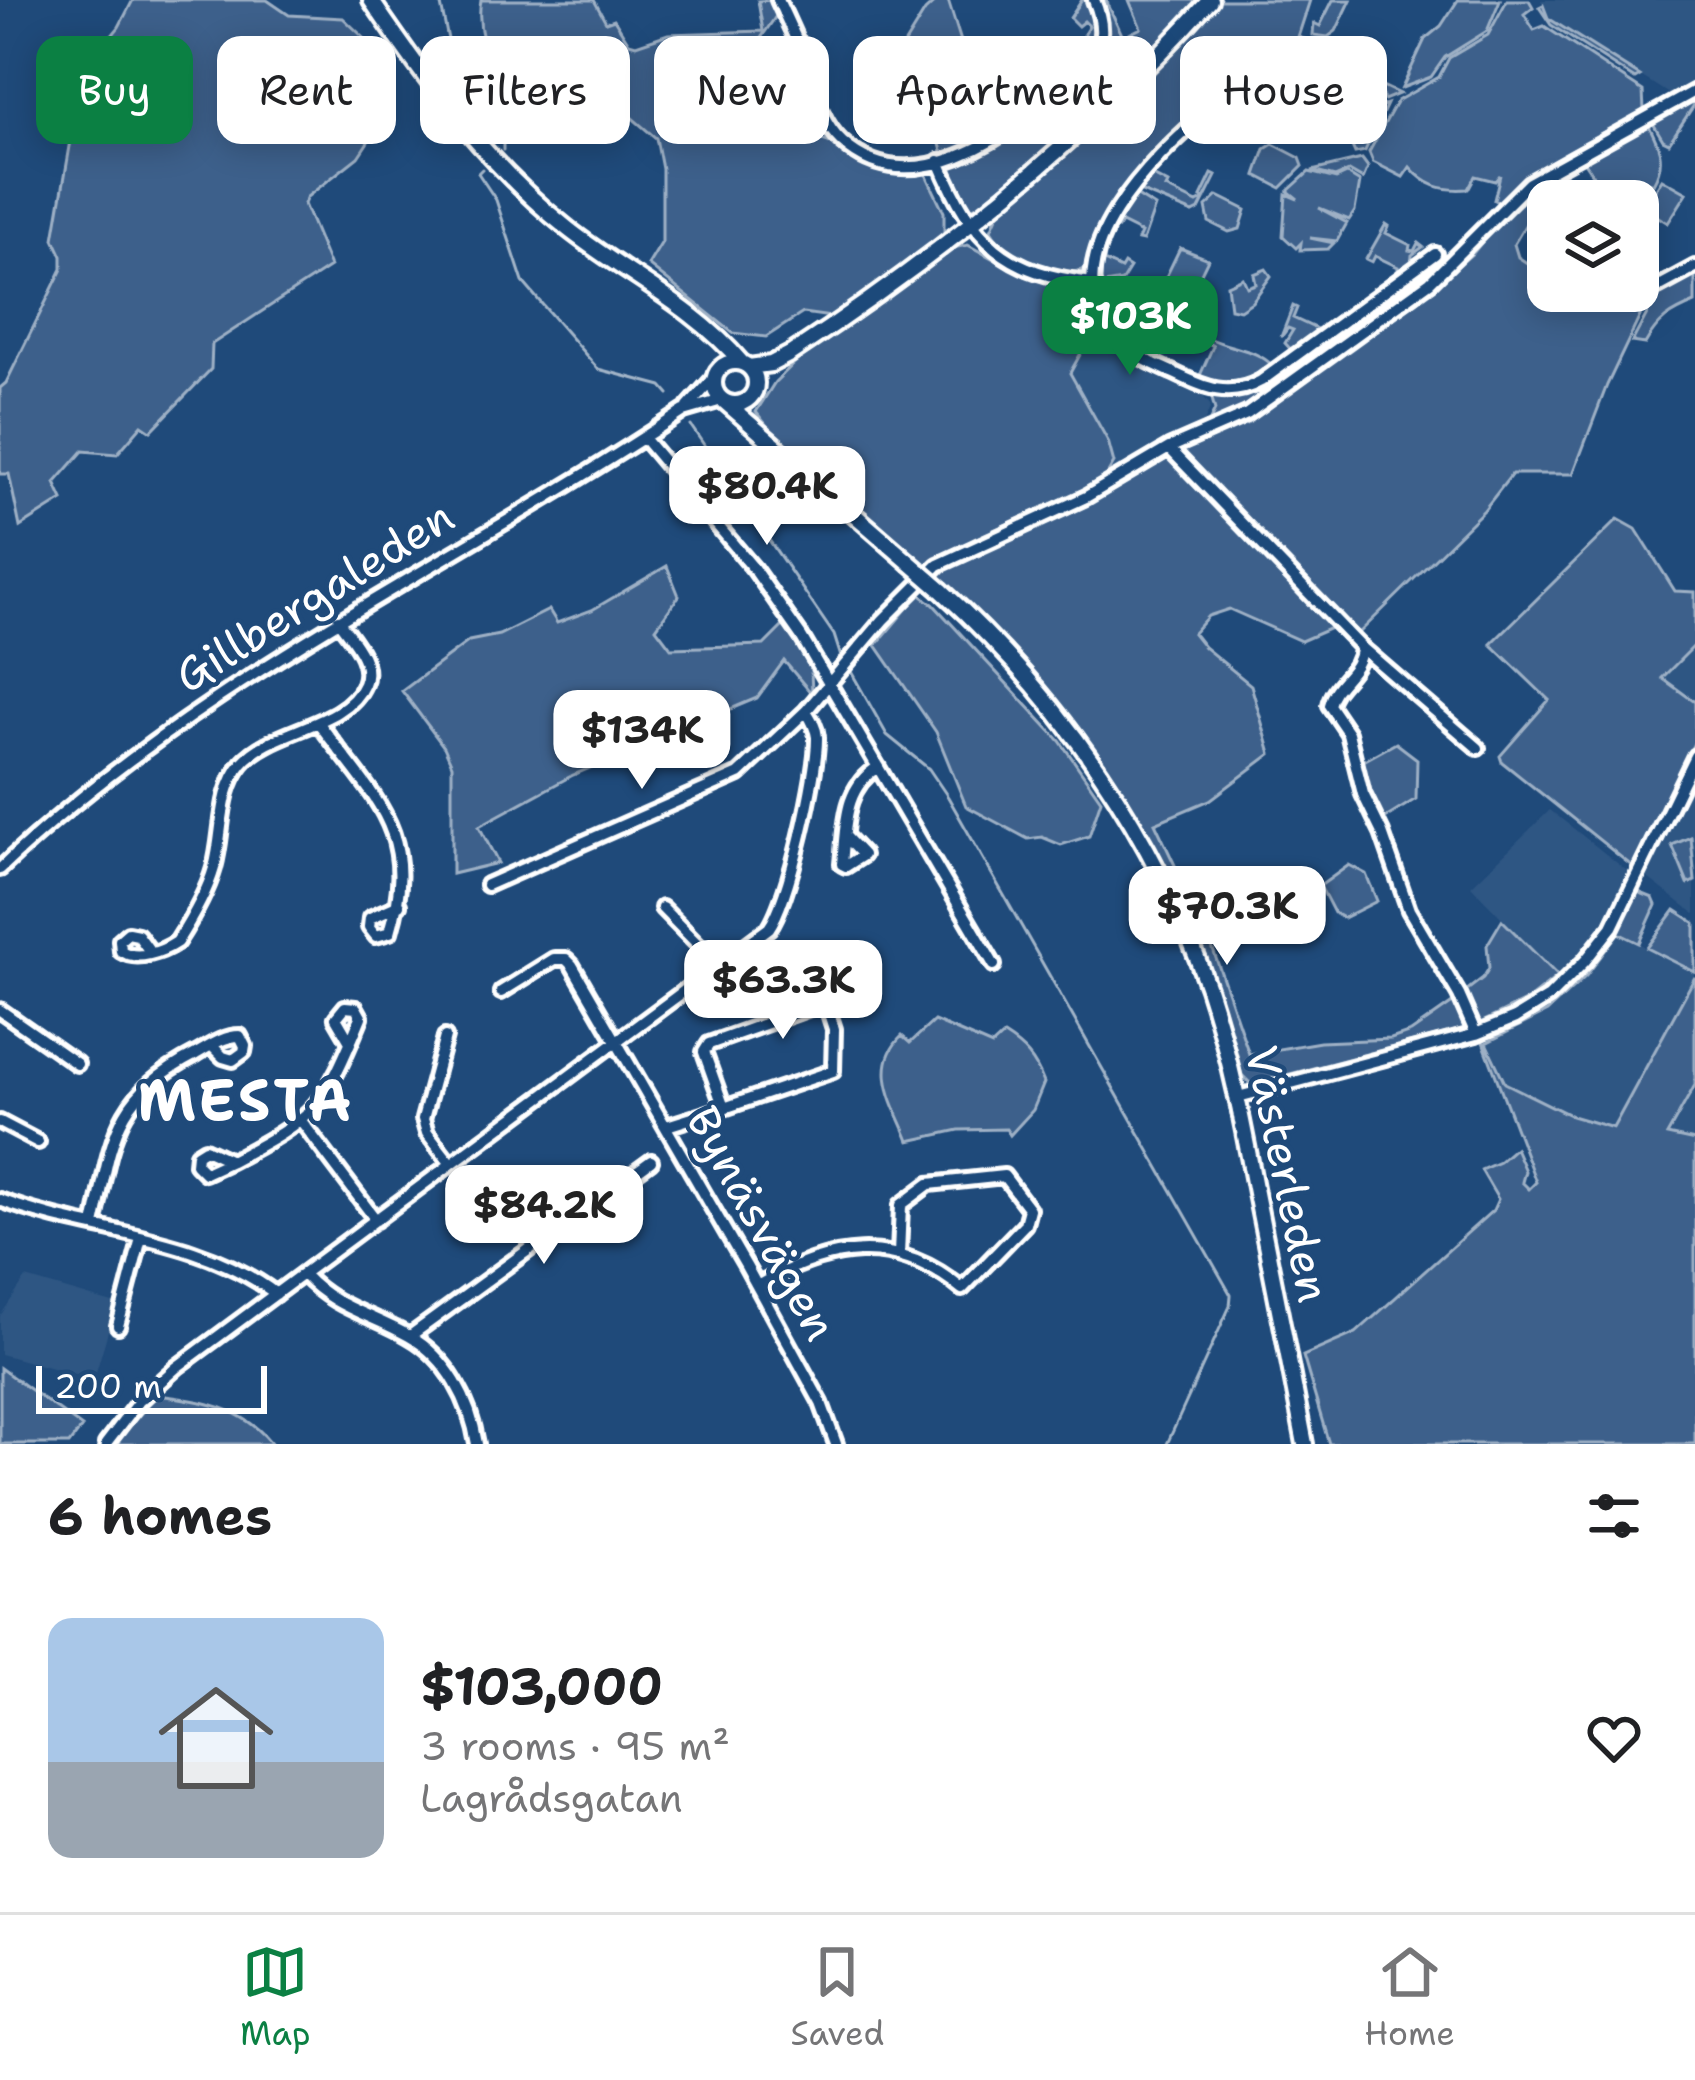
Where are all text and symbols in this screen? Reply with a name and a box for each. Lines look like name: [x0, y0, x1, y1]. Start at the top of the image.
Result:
chip: Buy: [36, 36, 193, 144]
chip: Rent: [217, 36, 396, 144]
chip: Filters: [420, 36, 630, 144]
chip: New: [654, 36, 829, 144]
chip: Apartment: [853, 36, 1156, 144]
chip: House: [1180, 36, 1387, 144]
map controls: [1527, 180, 1659, 312]
button: layers: [1527, 180, 1659, 312]
pin: $103K: [1046, 276, 1214, 378]
text: $103K: [1069, 289, 1191, 341]
pin: $80.4K: [669, 446, 865, 548]
text: $80.4K: [696, 459, 838, 511]
street label: Gillbergaleden: [163, 486, 465, 706]
pin: $134K: [558, 690, 726, 792]
text: $134K: [580, 703, 704, 755]
pin: $70.3K: [1129, 866, 1325, 968]
text: $70.3K: [1156, 879, 1298, 931]
pin: $63.3K: [685, 940, 881, 1042]
text: $63.3K: [711, 953, 855, 1005]
street label: Västerleden: [1232, 1040, 1344, 1308]
district label: MESTA: [138, 1062, 354, 1138]
street label: Bynäsvägen: [673, 1095, 851, 1351]
pin: $84.2K: [446, 1165, 642, 1267]
text: $84.2K: [472, 1178, 616, 1230]
scale bar: [36, 1360, 267, 1413]
text: 200 m: [54, 1364, 162, 1409]
text: 6 homes: [48, 1482, 272, 1550]
icon: filters: [1581, 1483, 1647, 1549]
text: $103,000: [420, 1652, 663, 1720]
icon: home: [144, 1666, 288, 1810]
icon: heart: [1581, 1705, 1647, 1771]
text: 3 rooms · 95 m²: [420, 1720, 730, 1772]
text: Lagrådsgatan: [420, 1772, 683, 1824]
tab: Map: [240, 1939, 311, 2056]
tab: Saved: [791, 1939, 884, 2056]
tab: Home: [1364, 1939, 1455, 2056]

